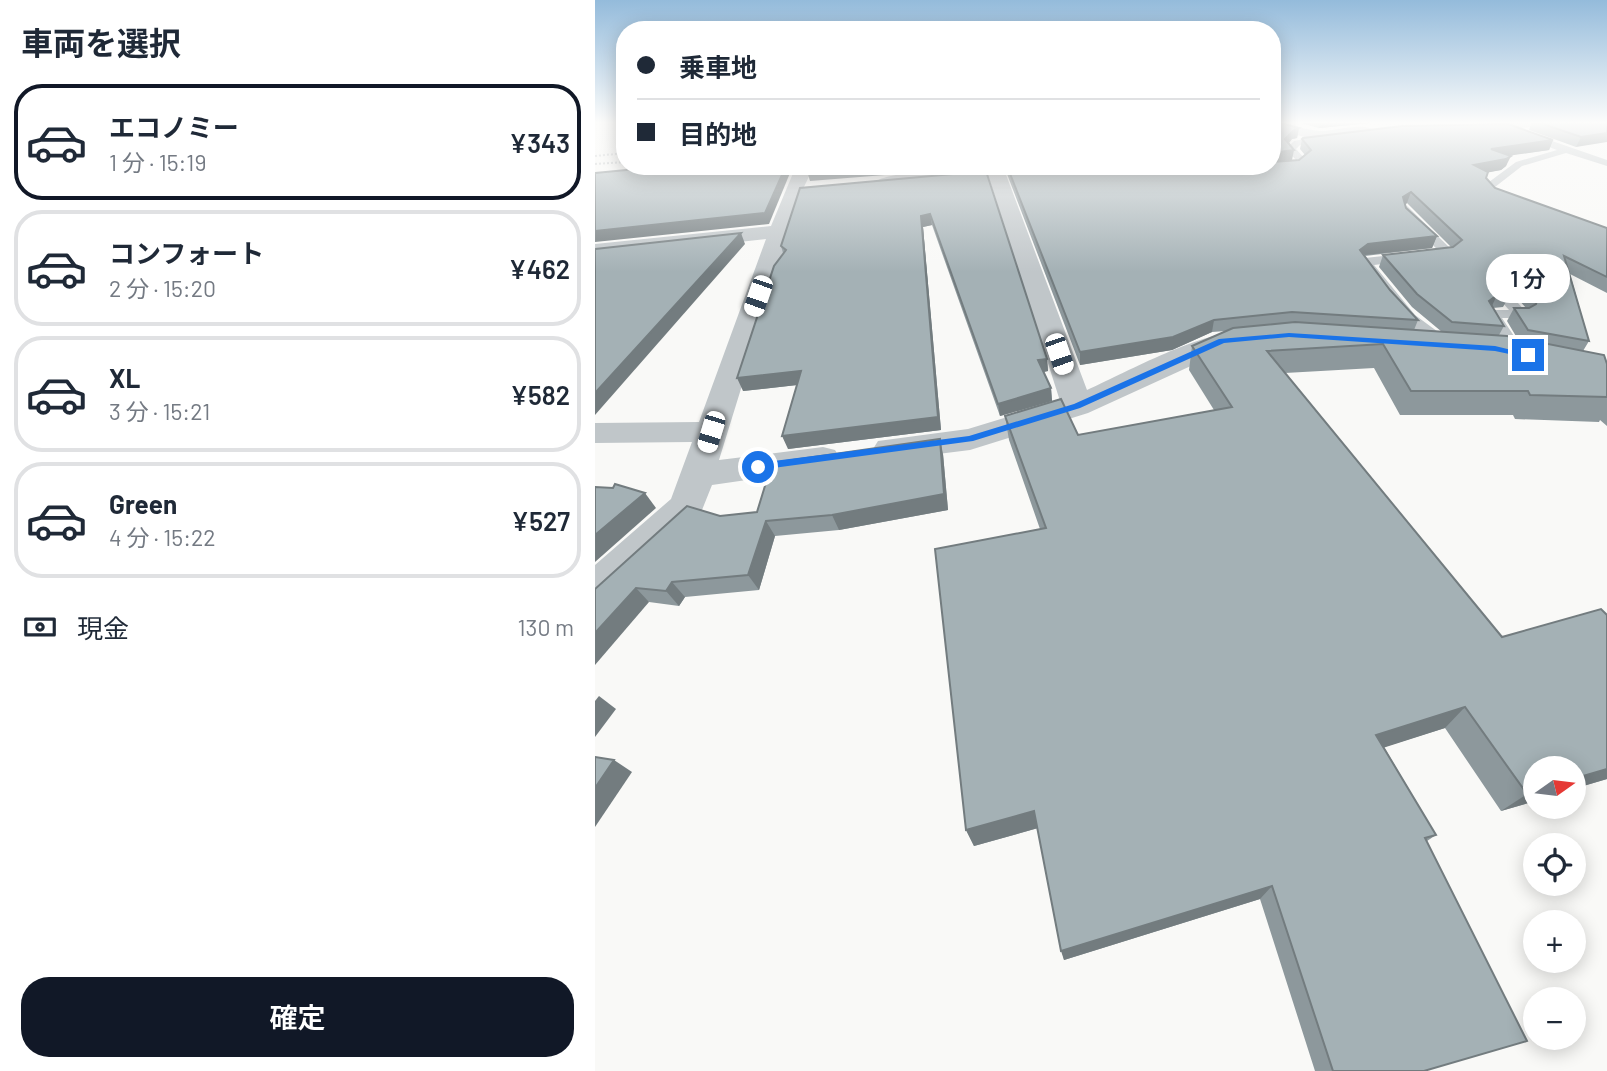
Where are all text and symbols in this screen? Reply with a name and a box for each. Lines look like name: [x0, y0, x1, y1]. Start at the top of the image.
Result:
text: 車両を選択: [21, 23, 181, 61]
text: 乗車地: [679, 51, 757, 82]
icon: car: [25, 111, 88, 174]
text: エコノミー: [109, 111, 239, 142]
text: 目的地: [679, 118, 757, 149]
text: ¥343: [509, 127, 570, 158]
text: 1 分 · 15:19: [109, 148, 206, 176]
icon: car: [25, 237, 88, 300]
text: コンフォート: [109, 237, 264, 268]
text: ¥462: [509, 253, 570, 284]
callout: 1 分: [1486, 254, 1570, 302]
text: 1 分: [1510, 264, 1546, 292]
car: [742, 273, 775, 319]
text: 2 分 · 15:20: [109, 274, 216, 302]
car: [1043, 331, 1076, 377]
route end: [1512, 339, 1544, 371]
text: XL: [109, 362, 140, 393]
icon: car: [25, 363, 88, 426]
text: ¥582: [510, 379, 570, 410]
text: 3 分 · 15:21: [109, 397, 210, 425]
car: [695, 409, 728, 455]
route start: [742, 451, 774, 483]
text: Green: [109, 488, 177, 519]
icon: car: [25, 489, 88, 552]
text: ¥527: [511, 505, 570, 536]
text: 4 分 · 15:22: [109, 523, 216, 551]
icon: cash: [21, 608, 59, 646]
text: 現金: [77, 612, 129, 643]
text: 130 m: [517, 613, 574, 641]
north arrow: [1523, 756, 1585, 819]
map controls: [1523, 756, 1586, 1050]
button: locate: [1523, 833, 1586, 896]
button: +: [1523, 910, 1586, 973]
button: 確定: [21, 977, 574, 1057]
button: −: [1523, 987, 1586, 1050]

